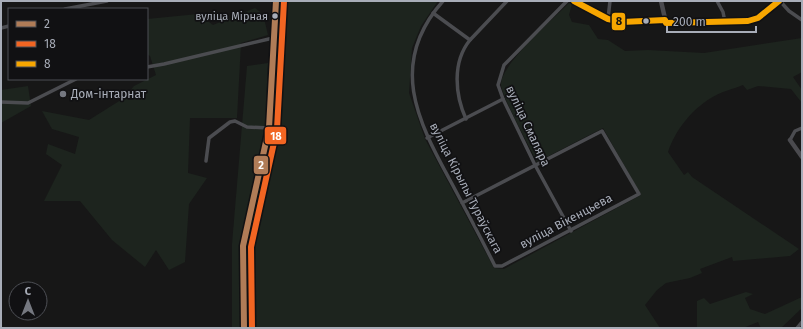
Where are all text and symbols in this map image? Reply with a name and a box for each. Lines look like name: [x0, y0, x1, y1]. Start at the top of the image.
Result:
legend: [8, 8, 148, 80]
scale bar: [667, 8, 756, 34]
place label: вуліца Мірная: [195, 10, 268, 23]
marker: вуліца Мірная: [270, 11, 280, 21]
line badge: 8: [611, 12, 626, 31]
text: 8: [616, 15, 623, 28]
text: 200 m: [673, 15, 706, 29]
unlabelled marker: [641, 16, 651, 26]
text: 2: [44, 17, 50, 31]
text: 18: [44, 37, 56, 51]
text: 8: [44, 57, 51, 71]
street label: вуліца Смаляра: [503, 83, 553, 169]
place label: Дом-інтарнат: [70, 87, 147, 101]
marker: Дом-інтарнат: [58, 89, 68, 99]
street label: вуліца Кірылы Тураўскага: [427, 120, 505, 256]
line badge: 18: [264, 126, 287, 145]
text: 18: [270, 130, 282, 143]
line badge: 2: [253, 155, 269, 175]
text: 2: [258, 159, 264, 172]
street label: вуліца Вікенцьева: [517, 191, 615, 251]
north arrow: [8, 281, 48, 321]
text: С: [25, 285, 32, 298]

